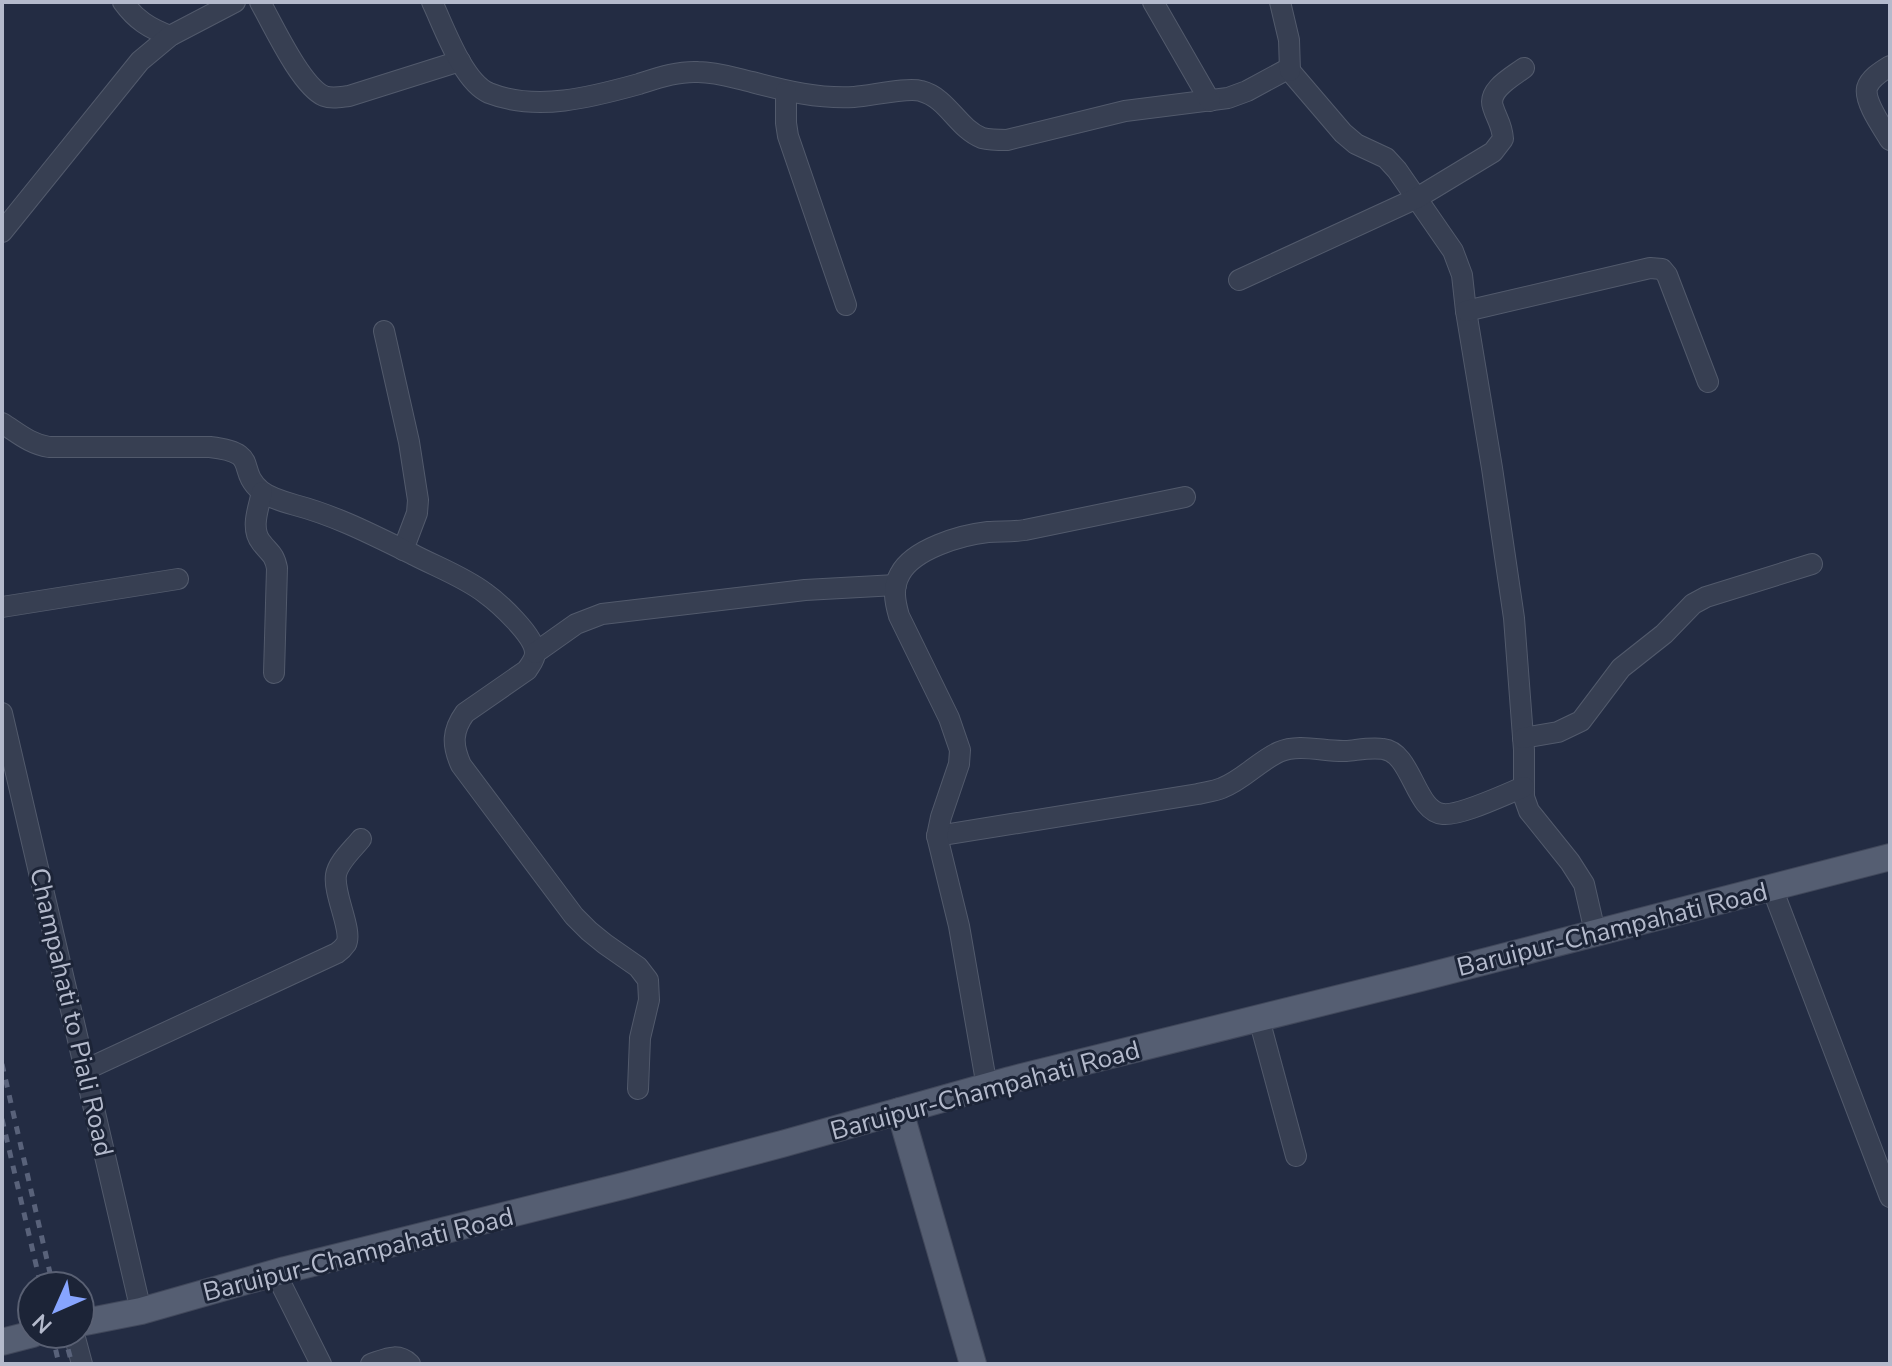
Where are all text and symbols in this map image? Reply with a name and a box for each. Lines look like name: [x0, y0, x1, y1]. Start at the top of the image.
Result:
street label: Champahati to Piali Road: [21, 865, 122, 1160]
street label: Baruipur-Champahati Road: [1453, 874, 1771, 985]
street label: Baruipur-Champahati Road: [827, 1032, 1144, 1149]
street label: Baruipur-Champahati Road: [199, 1199, 517, 1310]
north arrow: [16, 1270, 96, 1350]
text: N: [26, 1307, 59, 1340]

